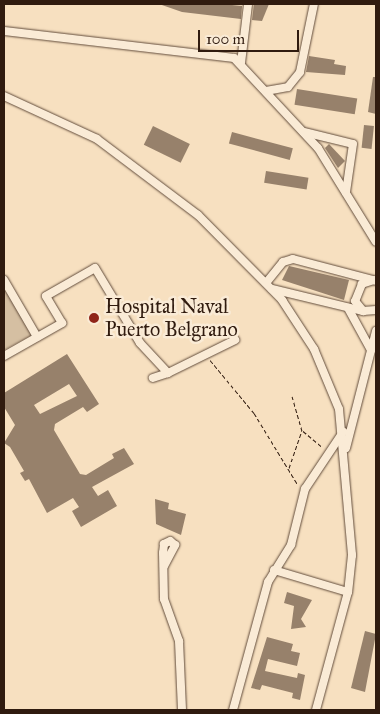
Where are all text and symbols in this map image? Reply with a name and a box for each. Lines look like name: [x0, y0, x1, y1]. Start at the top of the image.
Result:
scale bar: [200, 20, 301, 52]
text: 100 m: [206, 30, 245, 48]
place label: Hospital Naval Puerto Belgrano: [105, 294, 238, 341]
marker: Hospital Naval Puerto Belgrano: [87, 311, 101, 325]

